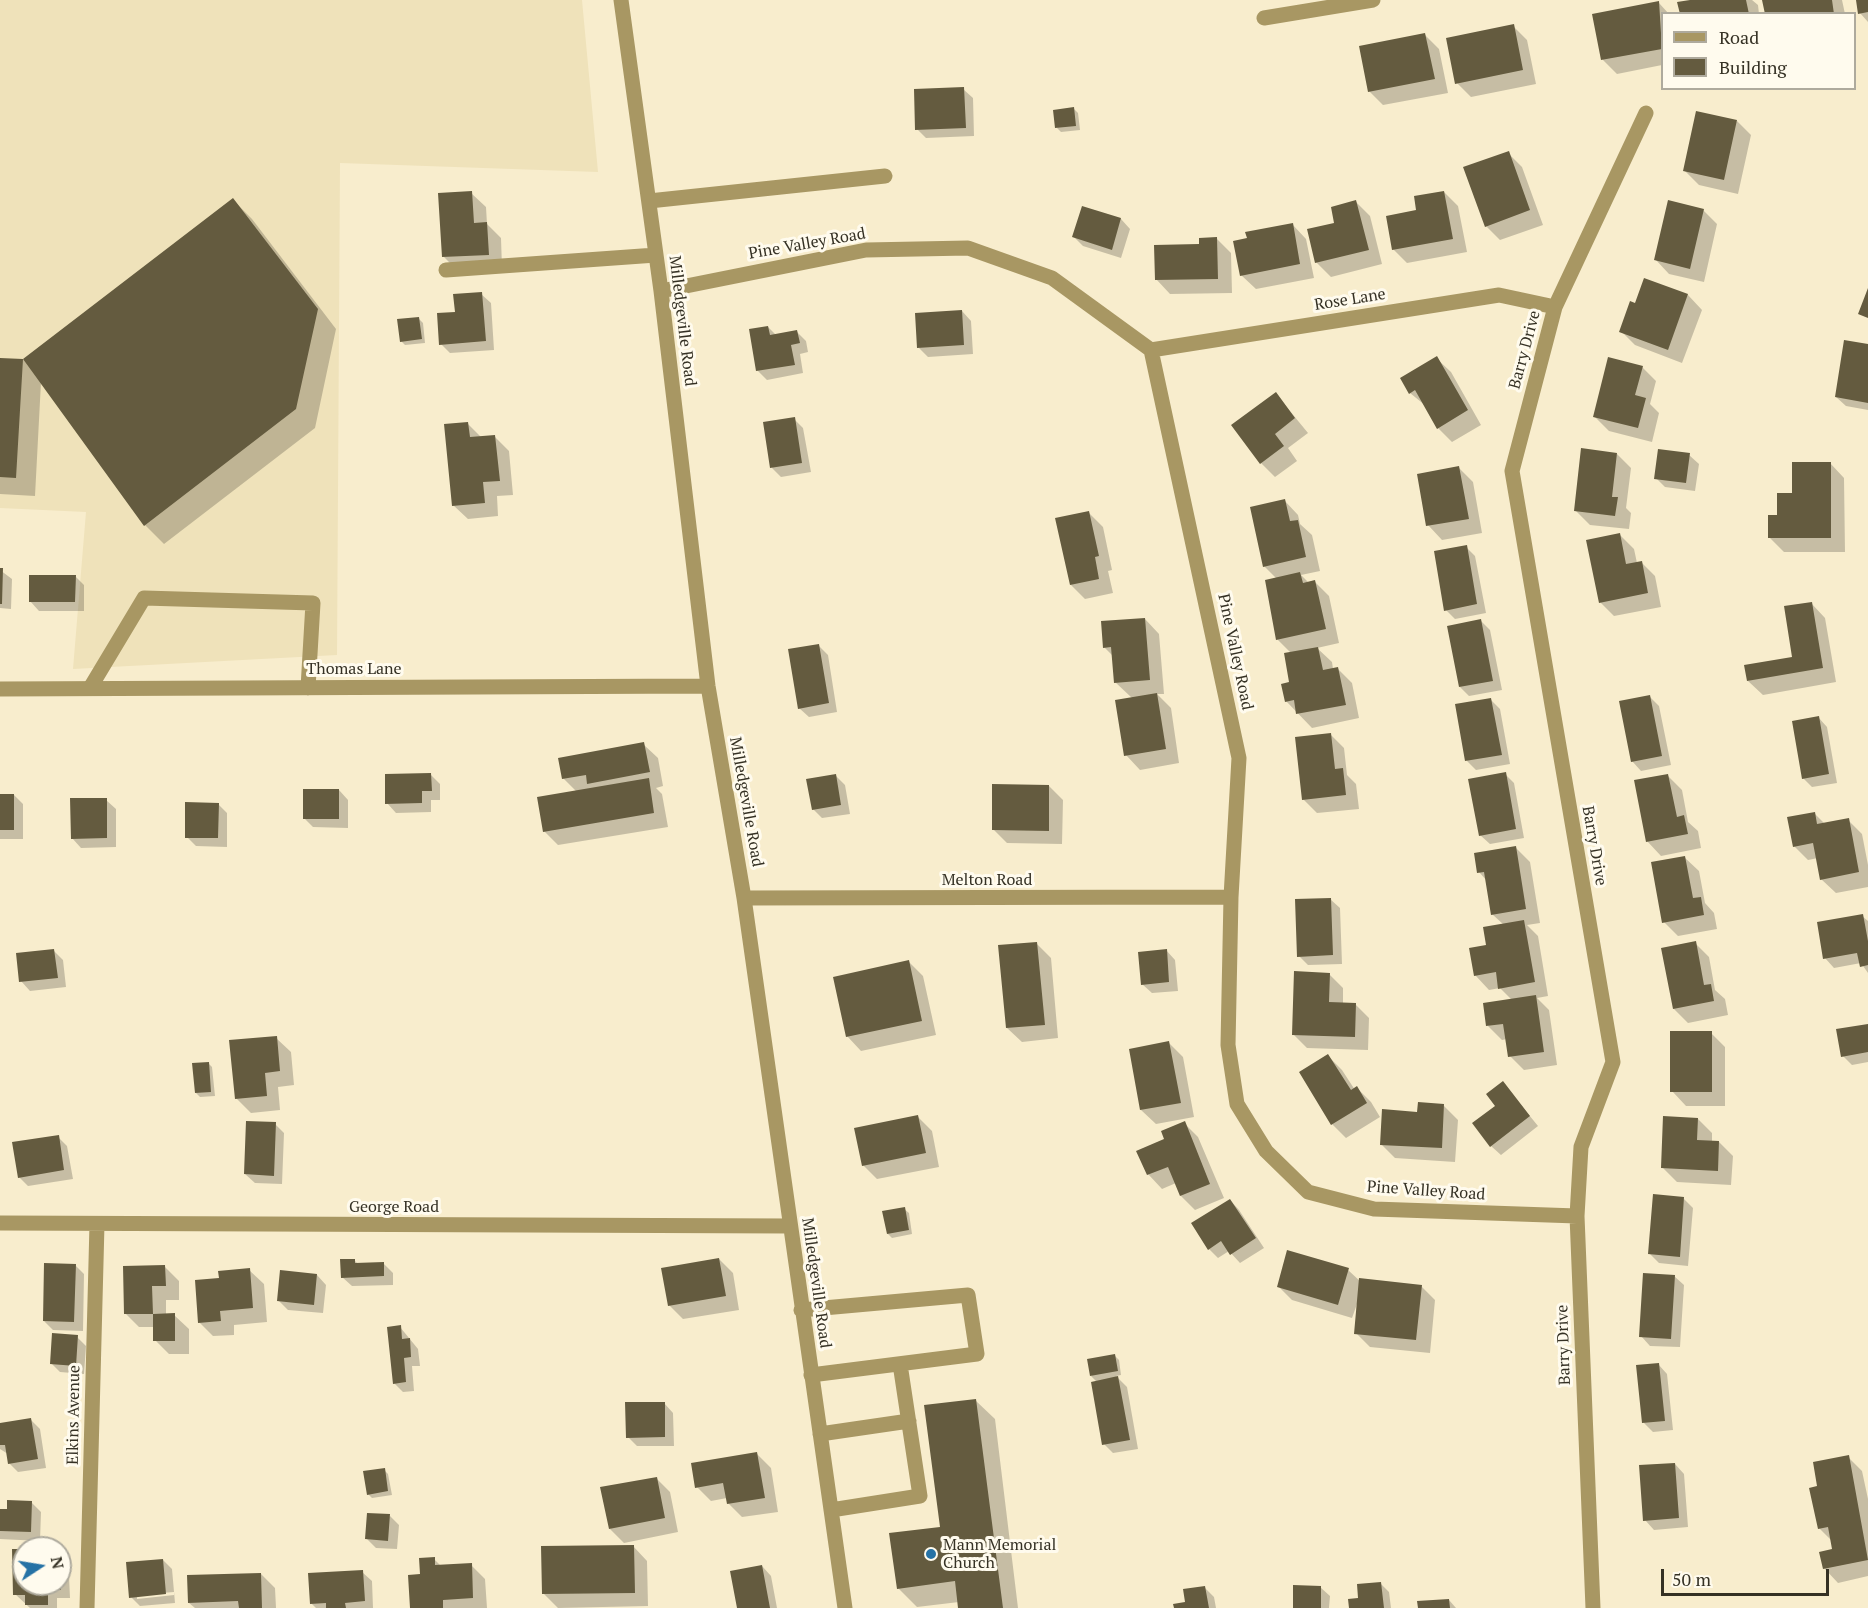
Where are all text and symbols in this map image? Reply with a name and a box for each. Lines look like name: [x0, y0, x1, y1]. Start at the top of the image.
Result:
legend: [1661, 12, 1856, 90]
text: Road: [1719, 25, 1759, 49]
text: Building: [1719, 55, 1787, 79]
street label: Pine Valley Road: [747, 224, 867, 264]
street label: Milledgeville Road: [664, 255, 700, 387]
street label: Rose Lane: [1313, 285, 1387, 315]
street label: Barry Drive: [1505, 309, 1545, 391]
street label: Pine Valley Road: [1213, 592, 1257, 712]
street label: Thomas Lane: [306, 659, 402, 679]
street label: Milledgeville Road: [725, 736, 767, 868]
street label: Barry Drive: [1578, 805, 1610, 887]
street label: Melton Road: [942, 870, 1032, 890]
street label: Pine Valley Road: [1366, 1177, 1486, 1205]
street label: George Road: [349, 1197, 439, 1217]
street label: Milledgeville Road: [797, 1216, 835, 1350]
street label: Barry Drive: [1553, 1304, 1575, 1386]
street label: Elkins Avenue: [64, 1365, 84, 1465]
place label: Mann Memorial Church: [943, 1535, 1056, 1573]
north arrow: [12, 1536, 72, 1596]
marker: Mann Memorial Church: [924, 1547, 938, 1561]
text: N: [46, 1554, 70, 1571]
scale bar: [1664, 1557, 1832, 1595]
text: 50 m: [1672, 1567, 1711, 1591]

